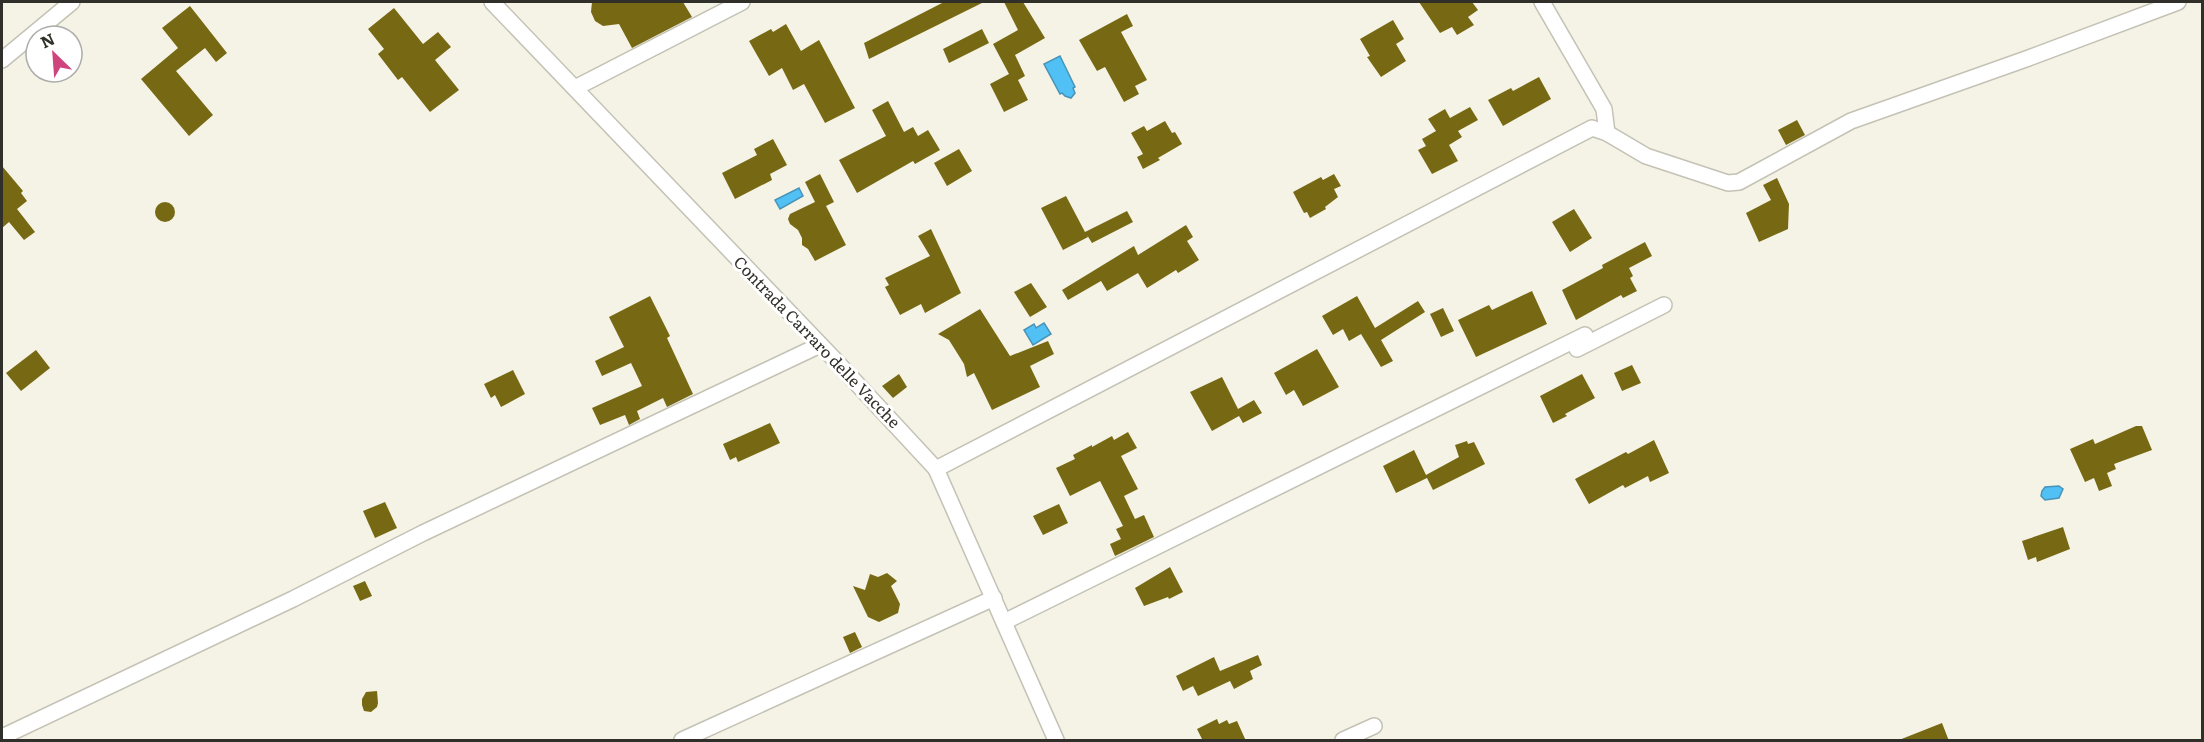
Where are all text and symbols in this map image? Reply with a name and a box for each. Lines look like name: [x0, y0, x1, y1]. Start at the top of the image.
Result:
north arrow: [24, 24, 84, 84]
text: N: [36, 26, 58, 53]
street label: Contrada Carraro delle Vacche: [729, 250, 907, 433]

